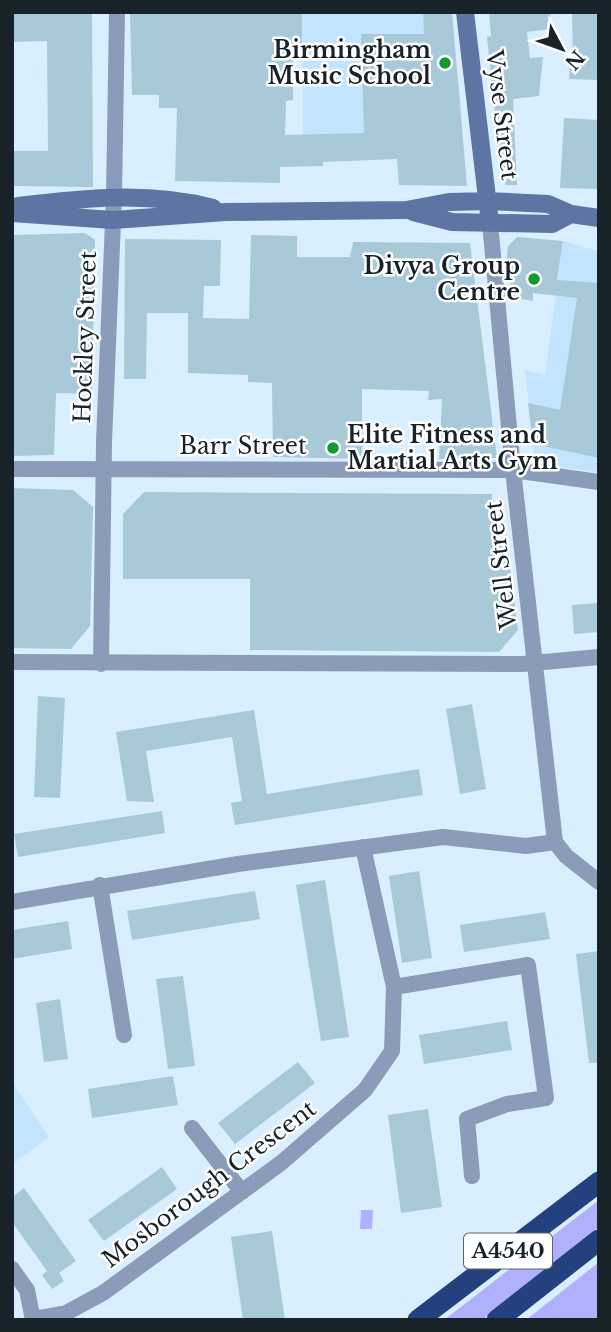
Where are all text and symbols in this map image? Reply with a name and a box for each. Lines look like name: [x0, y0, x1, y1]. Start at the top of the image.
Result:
north arrow: [527, 14, 597, 84]
place label: Birmingham Music School: [268, 36, 432, 90]
text: N: [560, 46, 589, 74]
street label: Vyse Street: [480, 47, 524, 182]
marker: Birmingham Music School: [437, 55, 453, 71]
street label: Hockley Street: [68, 250, 102, 424]
place label: Divya Group Centre: [364, 252, 520, 306]
marker: Divya Group Centre: [526, 271, 542, 287]
place label: Elite Fitness and Martial Arts Gym: [347, 421, 558, 475]
street label: Barr Street: [179, 432, 307, 460]
marker: Elite Fitness and Martial Arts Gym: [325, 440, 341, 456]
street label: Well Street: [479, 499, 523, 632]
street label: Mosborough Crescent: [97, 1094, 322, 1273]
road number: A4540: [464, 1234, 552, 1268]

